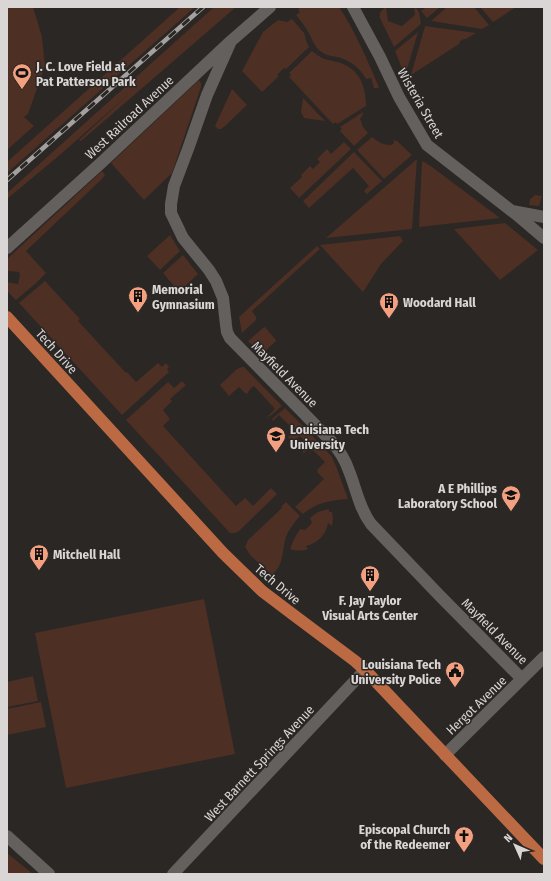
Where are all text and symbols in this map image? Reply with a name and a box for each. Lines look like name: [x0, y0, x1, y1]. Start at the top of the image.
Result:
place label: J. C. Love Field at Pat Patterson Park: [35, 59, 136, 89]
sports icon: J. C. Love Field at Pat Patterson Park: [11, 62, 33, 90]
street label: Wisteria Street: [395, 66, 447, 142]
street label: West Railroad Avenue: [82, 73, 177, 162]
place label: Memorial Gymnasium: [152, 282, 215, 312]
building icon: Memorial Gymnasium: [127, 285, 149, 313]
building icon: Woodard Hall: [378, 291, 400, 319]
place label: Woodard Hall: [403, 295, 476, 310]
street label: Tech Drive: [33, 326, 81, 377]
street label: Mayfield Avenue: [249, 338, 321, 410]
place label: Louisiana Tech University: [290, 422, 369, 452]
school or university icon: Louisiana Tech University: [265, 425, 287, 453]
place label: A E Phillips Laboratory School: [398, 481, 497, 511]
school or university icon: A E Phillips Laboratory School: [500, 484, 522, 512]
building icon: Mitchell Hall: [28, 543, 50, 571]
place label: Mitchell Hall: [53, 547, 121, 562]
street label: Tech Drive: [252, 561, 303, 608]
building icon: F. Jay Taylor Visual Arts Center: [359, 564, 381, 592]
place label: F. Jay Taylor Visual Arts Center: [321, 593, 418, 623]
street label: Mayfield Avenue: [459, 595, 531, 667]
place label: Louisiana Tech University Police: [351, 657, 441, 687]
public building icon: Louisiana Tech University Police: [444, 660, 466, 688]
street label: Hergot Avenue: [443, 673, 510, 738]
street label: West Barnett Springs Avenue: [202, 702, 317, 825]
place label: Episcopal Church of the Redeemer: [359, 822, 450, 852]
church icon: Episcopal Church of the Redeemer: [453, 825, 475, 853]
north arrow: [495, 825, 535, 865]
text: N: [501, 831, 515, 845]

